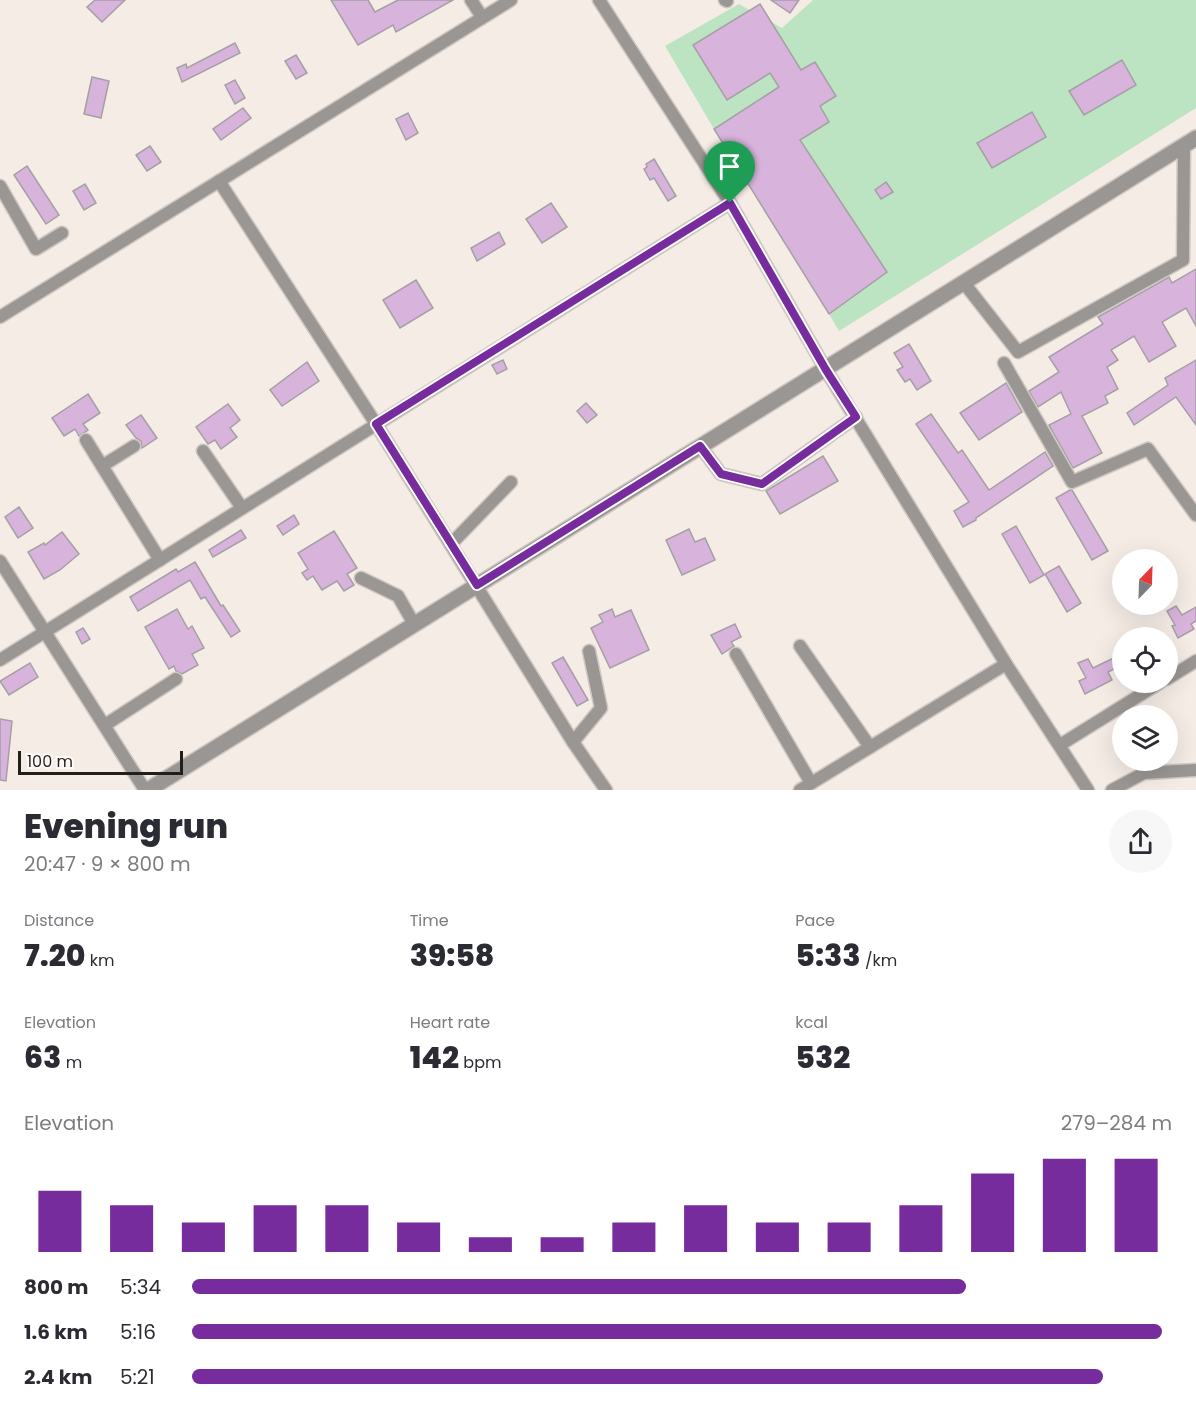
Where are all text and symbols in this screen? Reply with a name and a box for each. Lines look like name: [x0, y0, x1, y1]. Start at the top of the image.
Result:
pin: [704, 141, 755, 203]
icon: arrive: [713, 150, 746, 183]
north arrow: [1112, 549, 1178, 615]
map controls: [1112, 549, 1178, 771]
button: locate: [1112, 627, 1178, 693]
button: layers: [1112, 705, 1178, 771]
scale bar: [18, 748, 183, 776]
text: 100 m: [27, 750, 73, 773]
text: Evening run: [24, 803, 228, 850]
button: share: [1109, 810, 1172, 873]
text: 20:47 · 9 × 800 m: [24, 850, 191, 878]
text: Distance: [24, 909, 94, 932]
text: Time: [410, 909, 449, 932]
text: Pace: [795, 909, 835, 932]
text: 7.20: [24, 934, 86, 977]
text: 39:58: [410, 934, 494, 977]
text: 5:33: [795, 934, 861, 977]
text: km: [86, 949, 115, 972]
text: /km: [861, 949, 897, 972]
text: Elevation: [24, 1011, 96, 1034]
text: Heart rate: [410, 1011, 490, 1034]
text: kcal: [795, 1011, 828, 1034]
text: 63: [24, 1036, 61, 1079]
text: 142: [410, 1036, 459, 1079]
text: 532: [795, 1036, 850, 1079]
text: m: [61, 1051, 82, 1074]
text: bpm: [459, 1051, 501, 1074]
text: Elevation: [24, 1109, 114, 1137]
text: 279–284 m: [1061, 1109, 1172, 1137]
text: 800 m: [24, 1273, 88, 1301]
text: 5:34: [120, 1273, 161, 1301]
text: 1.6 km: [24, 1318, 88, 1346]
text: 5:16: [120, 1318, 156, 1346]
text: 2.4 km: [24, 1363, 92, 1391]
text: 5:21: [120, 1363, 155, 1391]

